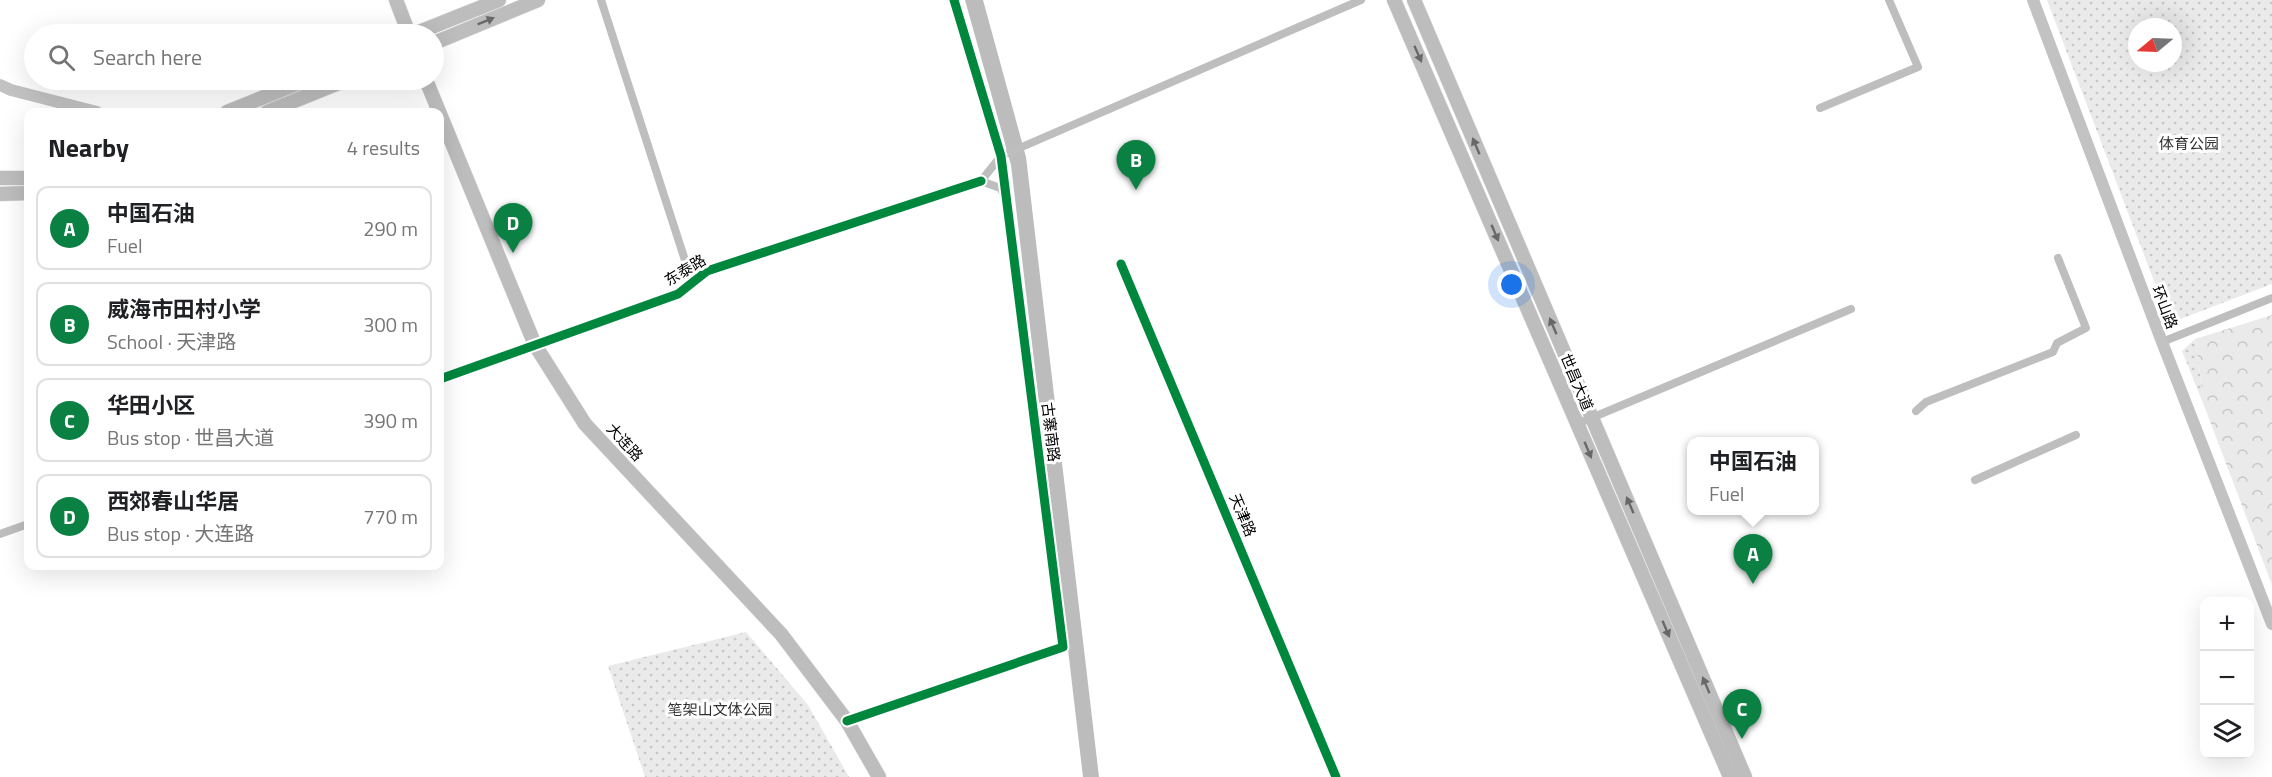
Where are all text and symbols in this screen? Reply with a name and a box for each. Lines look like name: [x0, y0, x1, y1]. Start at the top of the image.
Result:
one-way arrow: [477, 16, 495, 26]
north arrow: [2128, 18, 2182, 72]
search box: [24, 24, 444, 90]
text: Search here: [93, 40, 202, 74]
icon: search: [45, 41, 78, 74]
one-way arrow: [1413, 45, 1422, 62]
text: Nearby: [48, 128, 129, 167]
text: 4 results: [347, 132, 420, 163]
park label: 体育公园: [2159, 132, 2219, 155]
one-way arrow: [1472, 138, 1481, 155]
pin: B: [1116, 140, 1156, 190]
text: 中国石油: [107, 196, 195, 230]
pin: D: [494, 204, 532, 253]
text: A: [63, 213, 76, 244]
text: 290 m: [363, 213, 418, 244]
one-way arrow: [1490, 224, 1500, 242]
text: Fuel: [107, 230, 143, 261]
street label: 东泰路: [660, 249, 710, 291]
your location: [1497, 270, 1526, 299]
street label: 环山路: [2146, 282, 2184, 332]
text: 威海市田村小学: [107, 292, 261, 326]
text: B: [63, 309, 76, 340]
text: 300 m: [363, 309, 418, 340]
one-way arrow: [1548, 316, 1558, 334]
text: School · 天津路: [107, 326, 236, 357]
street label: 世昌大道: [1555, 350, 1599, 414]
text: 华田小区: [107, 388, 195, 422]
street label: 古寨南路: [1036, 401, 1066, 463]
text: C: [64, 405, 75, 436]
text: 390 m: [363, 405, 418, 436]
street label: 大连路: [601, 418, 649, 466]
text: Bus stop · 世昌大道: [107, 422, 274, 453]
popup: [1687, 437, 1819, 515]
one-way arrow: [1583, 442, 1593, 460]
text: 中国石油: [1709, 444, 1797, 478]
text: Fuel: [1709, 478, 1744, 509]
text: 西郊春山华居: [107, 484, 239, 518]
street label: 天津路: [1224, 490, 1262, 540]
one-way arrow: [1624, 496, 1634, 514]
text: D: [63, 501, 76, 532]
text: 770 m: [363, 501, 418, 532]
text: Bus stop · 大连路: [107, 518, 254, 549]
pin: A: [1734, 534, 1772, 584]
map controls: [2200, 597, 2254, 759]
button: +: [2200, 597, 2254, 651]
one-way arrow: [1661, 621, 1671, 639]
button: −: [2200, 651, 2254, 705]
one-way arrow: [1701, 675, 1711, 693]
pin: C: [1722, 690, 1762, 739]
park label: 笔架山文体公园: [667, 698, 773, 721]
button: layers: [2200, 705, 2254, 759]

